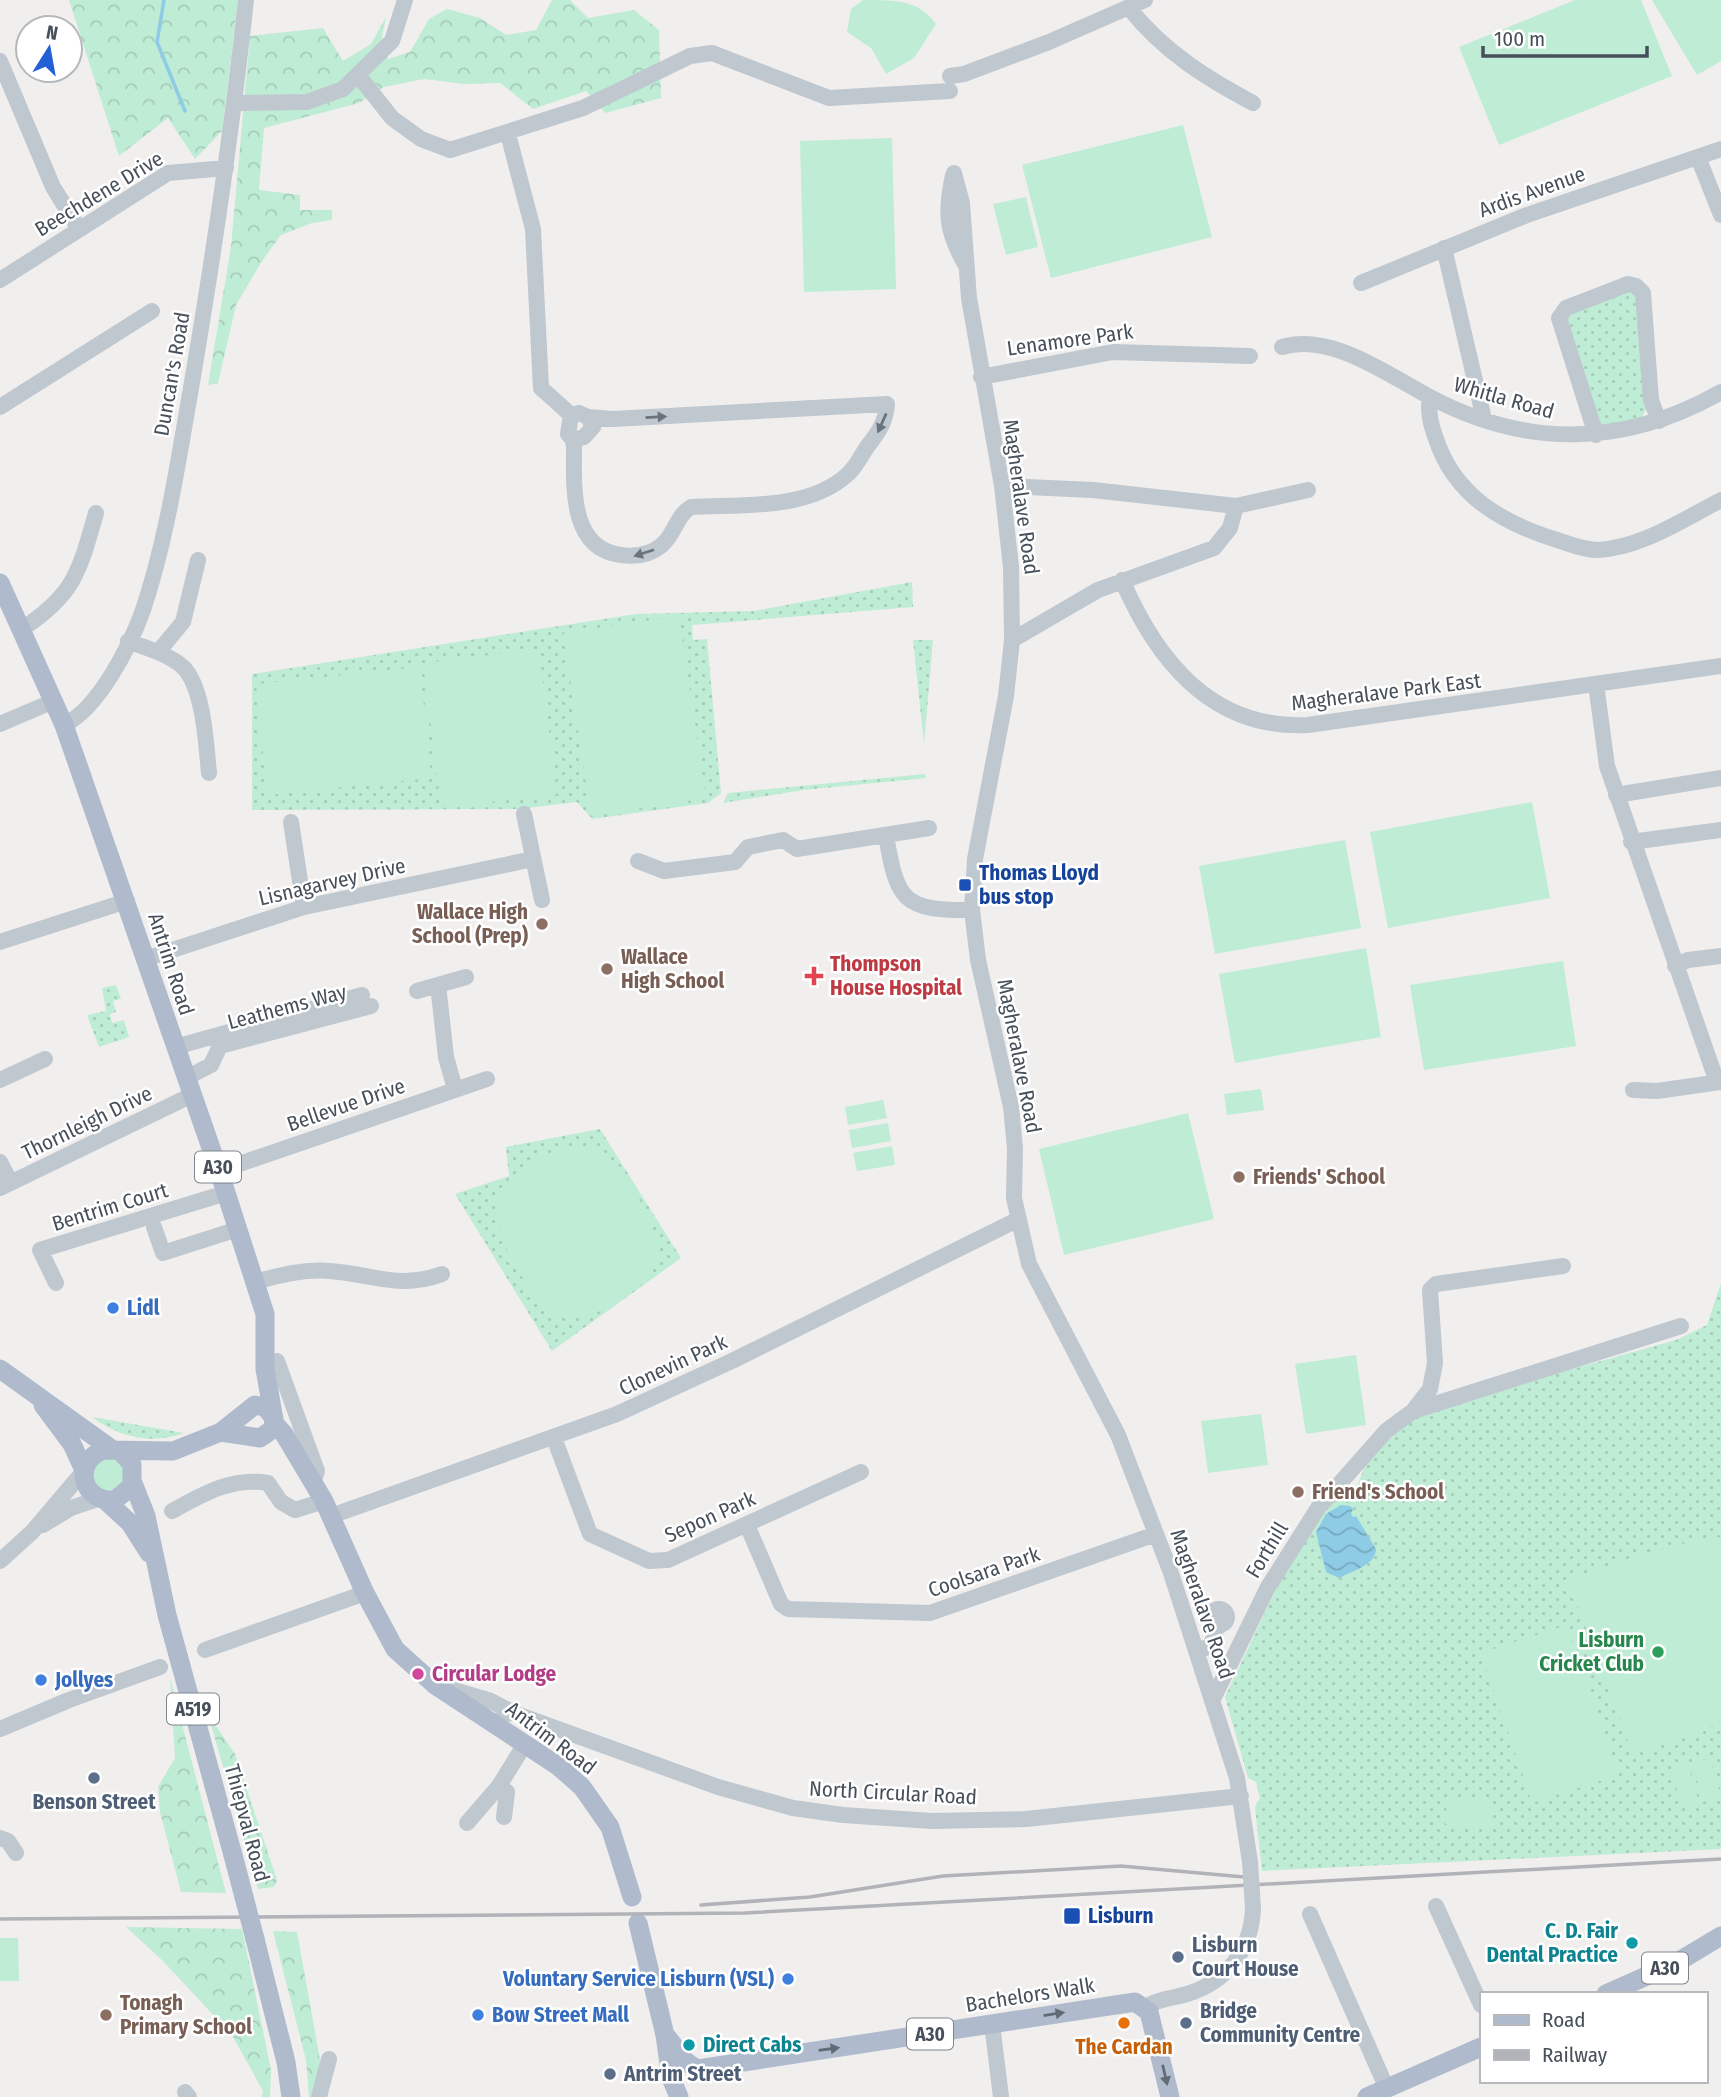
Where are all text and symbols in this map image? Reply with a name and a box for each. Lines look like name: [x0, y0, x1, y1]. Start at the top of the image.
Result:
north arrow: [14, 14, 84, 84]
scale bar: [1483, 14, 1648, 58]
text: N: [44, 20, 60, 45]
text: 100 m: [1494, 26, 1545, 52]
street label: Beechdene Drive: [30, 146, 168, 242]
street label: Ardis Avenue: [1475, 161, 1589, 223]
street label: Duncan's Road: [148, 310, 196, 438]
street label: Lenamore Park: [1005, 318, 1135, 362]
street label: Whitla Road: [1451, 371, 1557, 425]
one-way arrow: [646, 411, 668, 422]
one-way arrow: [876, 413, 888, 433]
street label: Magheralave Road: [997, 418, 1045, 576]
one-way arrow: [634, 548, 655, 558]
street label: Magheralave Park East: [1290, 667, 1482, 717]
street label: Lisnagarvey Drive: [256, 852, 408, 912]
place label: Thomas Lloyd bus stop: [979, 860, 1099, 910]
marker: Thomas Lloyd bus stop: [957, 877, 973, 893]
place label: Wallace High School (Prep): [412, 899, 528, 949]
street label: Antrim Road: [142, 909, 200, 1019]
marker: Wallace High School (Prep): [534, 916, 550, 932]
place label: Wallace High School: [621, 944, 724, 994]
place label: Thompson House Hospital: [830, 951, 962, 1001]
marker: Wallace High School: [599, 961, 615, 977]
marker: Thompson House Hospital: [804, 966, 824, 986]
street label: Magheralave Road: [991, 977, 1047, 1135]
street label: Leathems Way: [225, 978, 350, 1035]
street label: Bellevue Drive: [284, 1073, 408, 1137]
street label: Thornleigh Drive: [18, 1080, 156, 1166]
road number: A30: [195, 1152, 241, 1182]
place label: Friends' School: [1253, 1164, 1385, 1190]
marker: Friends' School: [1231, 1169, 1247, 1185]
street label: Bentrim Court: [49, 1177, 171, 1237]
place label: Lidl: [127, 1295, 160, 1321]
marker: Lidl: [105, 1300, 121, 1316]
street label: Clonevin Park: [615, 1329, 731, 1401]
place label: Friend's School: [1312, 1479, 1444, 1505]
marker: Friend's School: [1290, 1484, 1306, 1500]
street label: Sepon Park: [661, 1485, 759, 1548]
street label: Forthill: [1240, 1517, 1294, 1583]
street label: Magheralave Road: [1164, 1526, 1240, 1682]
street label: Coolsara Park: [925, 1541, 1043, 1603]
place label: Lisburn Cricket Club: [1539, 1627, 1644, 1677]
marker: Lisburn Cricket Club: [1650, 1644, 1666, 1660]
place label: Circular Lodge: [432, 1661, 557, 1687]
marker: Circular Lodge: [410, 1666, 426, 1682]
place label: Jollyes: [54, 1667, 113, 1693]
marker: Jollyes: [33, 1672, 49, 1688]
road number: A519: [167, 1694, 219, 1724]
street label: Antrim Road: [501, 1696, 601, 1780]
street label: Thiepval Road: [219, 1761, 275, 1885]
marker: Benson Street: [86, 1770, 102, 1786]
street label: North Circular Road: [808, 1776, 978, 1810]
place label: Benson Street: [32, 1789, 156, 1815]
place label: Lisburn: [1088, 1903, 1153, 1929]
marker: Lisburn: [1062, 1906, 1082, 1926]
place label: C. D. Fair Dental Practice: [1486, 1918, 1618, 1968]
place label: Lisburn Court House: [1192, 1932, 1299, 1982]
marker: C. D. Fair Dental Practice: [1624, 1935, 1640, 1951]
marker: Lisburn Court House: [1170, 1949, 1186, 1965]
road number: A30: [1642, 1952, 1688, 1984]
place label: Voluntary Service Lisburn (VSL): [502, 1966, 774, 1992]
marker: Voluntary Service Lisburn (VSL): [780, 1971, 796, 1987]
street label: Bachelors Walk: [964, 1972, 1097, 2018]
place label: Tonagh Primary School: [120, 1990, 252, 2040]
legend: [1480, 1992, 1707, 2083]
place label: Bridge Community Centre: [1200, 1998, 1361, 2048]
place label: Bow Street Mall: [492, 2002, 629, 2028]
marker: Tonagh Primary School: [98, 2007, 114, 2023]
marker: Bow Street Mall: [470, 2007, 486, 2023]
text: Road: [1542, 2007, 1586, 2033]
one-way arrow: [1043, 2008, 1065, 2019]
marker: The Cardan: [1116, 2015, 1132, 2031]
marker: Bridge Community Centre: [1178, 2015, 1194, 2031]
road number: A30: [907, 2018, 953, 2050]
place label: Direct Cabs: [703, 2032, 801, 2058]
place label: The Cardan: [1075, 2034, 1173, 2060]
marker: Direct Cabs: [681, 2037, 697, 2053]
text: Railway: [1542, 2042, 1608, 2068]
one-way arrow: [818, 2043, 840, 2054]
place label: Antrim Street: [623, 2061, 742, 2087]
one-way arrow: [1160, 2064, 1171, 2086]
marker: Antrim Street: [602, 2066, 618, 2082]

